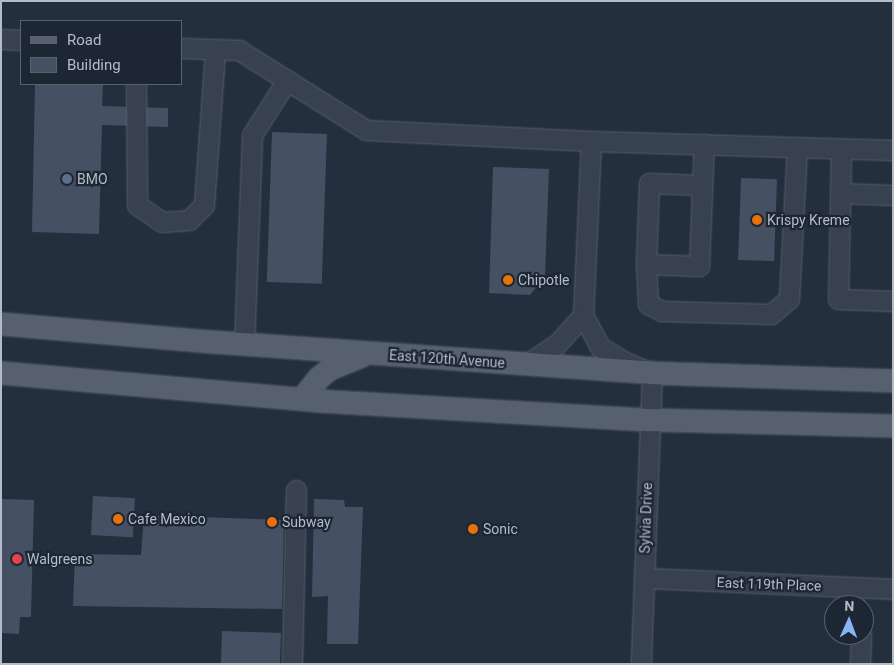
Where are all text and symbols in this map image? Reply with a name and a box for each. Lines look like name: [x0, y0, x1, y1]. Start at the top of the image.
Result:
legend: [20, 20, 182, 85]
text: Road: [67, 31, 101, 49]
text: Building: [67, 56, 121, 74]
place label: BMO: [77, 171, 108, 187]
marker: BMO: [61, 173, 73, 185]
place label: Krispy Kreme: [767, 212, 850, 228]
marker: Krispy Kreme: [751, 214, 763, 226]
place label: Chipotle: [518, 272, 569, 288]
marker: Chipotle: [502, 274, 514, 286]
street label: East 120th Avenue: [389, 347, 505, 371]
street label: Sylvia Drive: [636, 482, 656, 554]
place label: Cafe Mexico: [128, 511, 206, 527]
marker: Cafe Mexico: [112, 513, 124, 525]
place label: Subway: [282, 514, 331, 530]
marker: Subway: [266, 516, 278, 528]
place label: Sonic: [483, 521, 518, 537]
marker: Sonic: [467, 523, 479, 535]
place label: Walgreens: [27, 551, 92, 567]
marker: Walgreens: [11, 553, 23, 565]
street label: East 119th Place: [716, 574, 822, 594]
north arrow: [824, 595, 874, 645]
text: N: [844, 598, 855, 614]

